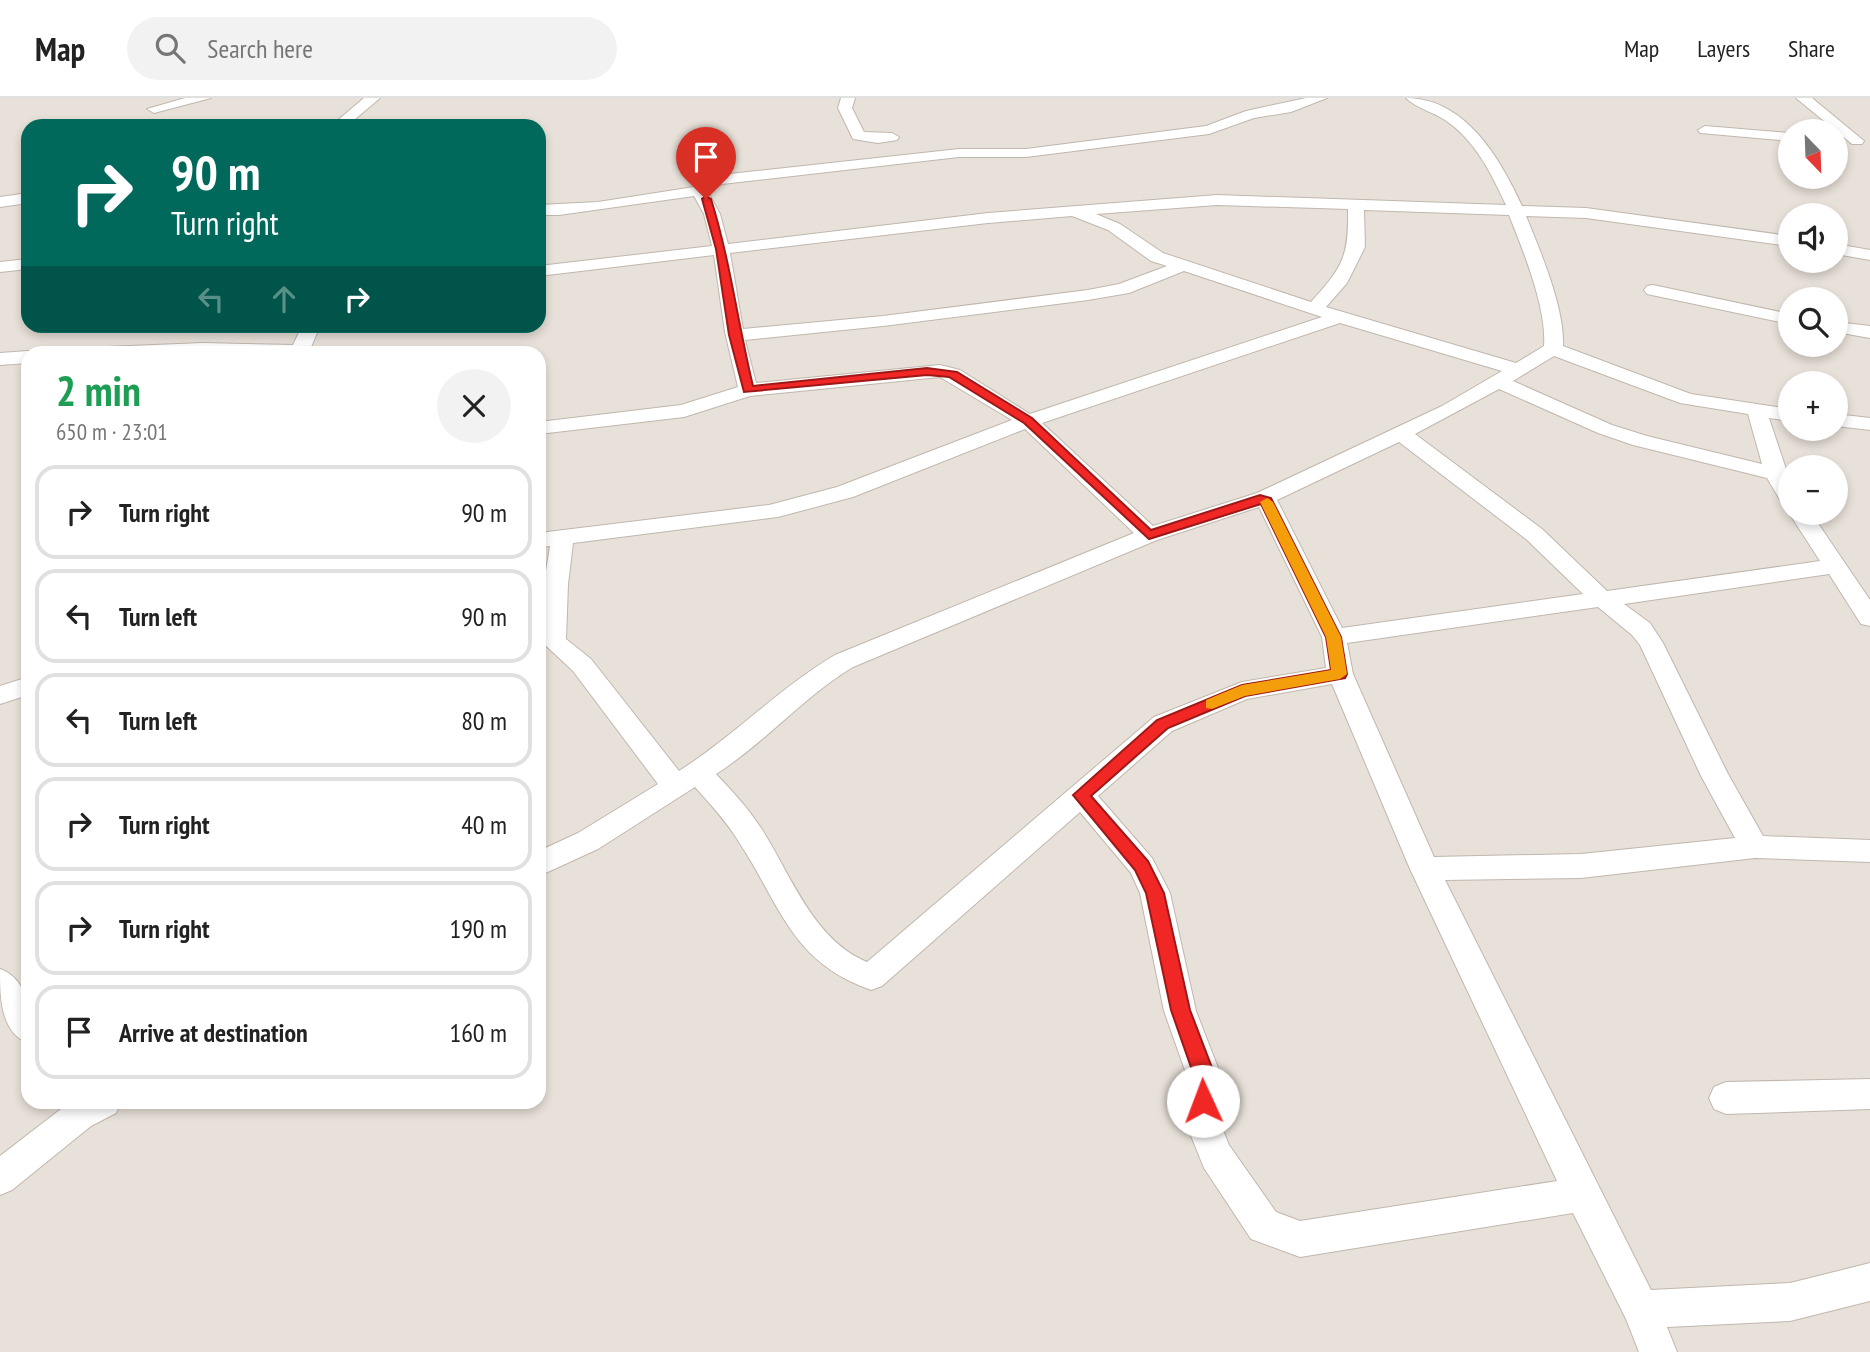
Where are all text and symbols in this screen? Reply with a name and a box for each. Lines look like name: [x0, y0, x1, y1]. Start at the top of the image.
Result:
search box: [127, 17, 617, 80]
text: Map: [35, 27, 85, 70]
icon: search: [151, 29, 189, 67]
text: Search here: [207, 32, 313, 65]
text: Map: [1624, 33, 1659, 64]
text: Layers: [1697, 33, 1750, 64]
text: Share: [1788, 33, 1835, 64]
north arrow: [1778, 119, 1848, 189]
map controls: [1778, 119, 1848, 525]
pin: [676, 127, 736, 199]
icon: arrive: [687, 138, 725, 176]
text: 90 m: [171, 140, 260, 204]
icon: right: [56, 147, 147, 238]
text: Turn right: [171, 202, 279, 244]
button: sound: [1778, 203, 1848, 273]
icon: left: [192, 280, 230, 318]
icon: ahead: [265, 280, 303, 318]
icon: right: [338, 280, 376, 318]
button: search: [1778, 287, 1848, 357]
text: 2 min: [56, 363, 141, 418]
button: close: [437, 369, 511, 443]
button: +: [1778, 371, 1848, 441]
text: 650 m · 23:01: [56, 417, 168, 446]
button: −: [1778, 455, 1848, 525]
icon: right: [60, 493, 98, 531]
text: Turn right: [119, 496, 210, 529]
text: 90 m: [461, 496, 507, 529]
icon: left: [60, 597, 98, 635]
text: Turn left: [119, 600, 197, 633]
text: 90 m: [461, 600, 507, 633]
icon: left: [60, 701, 98, 739]
text: Turn left: [119, 704, 197, 737]
text: 80 m: [461, 704, 507, 737]
icon: right: [60, 805, 98, 843]
text: Turn right: [119, 808, 210, 841]
text: 40 m: [461, 808, 507, 841]
icon: right: [60, 909, 98, 947]
text: Turn right: [119, 912, 210, 945]
text: 190 m: [449, 912, 507, 945]
icon: arrive: [60, 1013, 98, 1051]
text: Arrive at destination: [119, 1016, 308, 1049]
text: 160 m: [449, 1016, 507, 1049]
position arrow: [1166, 1064, 1240, 1138]

